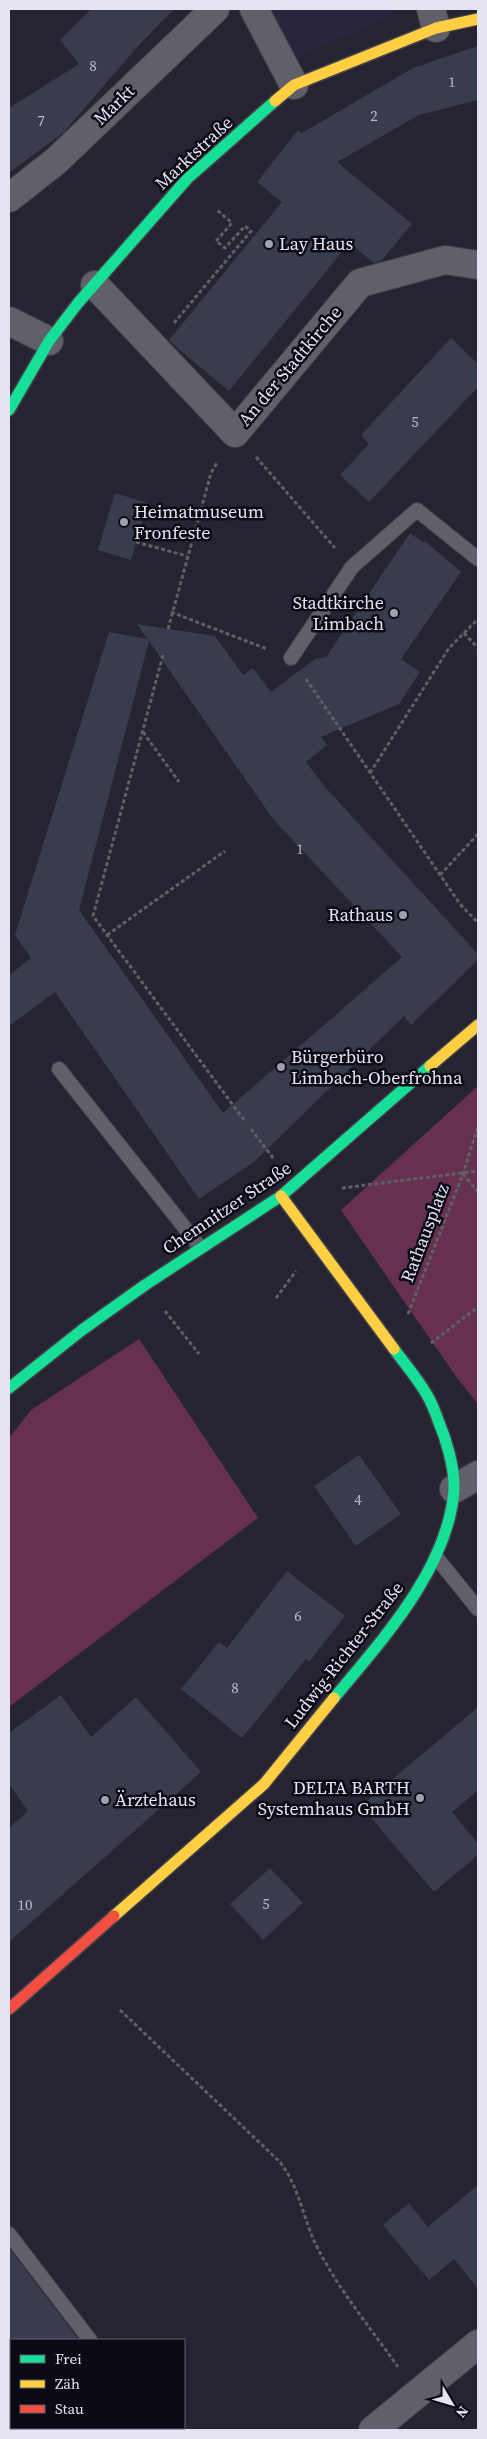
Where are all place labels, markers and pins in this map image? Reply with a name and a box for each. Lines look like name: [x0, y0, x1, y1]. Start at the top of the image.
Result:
place label: Lay Haus: [279, 231, 354, 256]
marker: Lay Haus: [263, 238, 275, 250]
place label: Heimatmuseum Fronfeste: [134, 499, 264, 545]
marker: Heimatmuseum Fronfeste: [118, 516, 130, 528]
place label: Stadtkirche Limbach: [293, 590, 384, 636]
marker: Stadtkirche Limbach: [388, 607, 400, 619]
place label: Rathaus: [328, 902, 393, 927]
marker: Rathaus: [397, 909, 409, 921]
place label: Bürgerbüro Limbach-Oberfrohna: [291, 1044, 463, 1090]
marker: Bürgerbüro Limbach-Oberfrohna: [275, 1061, 287, 1073]
place label: DELTA BARTH Systemhaus GmbH: [258, 1775, 410, 1821]
place label: Ärztehaus: [115, 1787, 196, 1812]
marker: DELTA BARTH Systemhaus GmbH: [414, 1792, 426, 1804]
marker: Ärztehaus: [99, 1794, 111, 1806]

